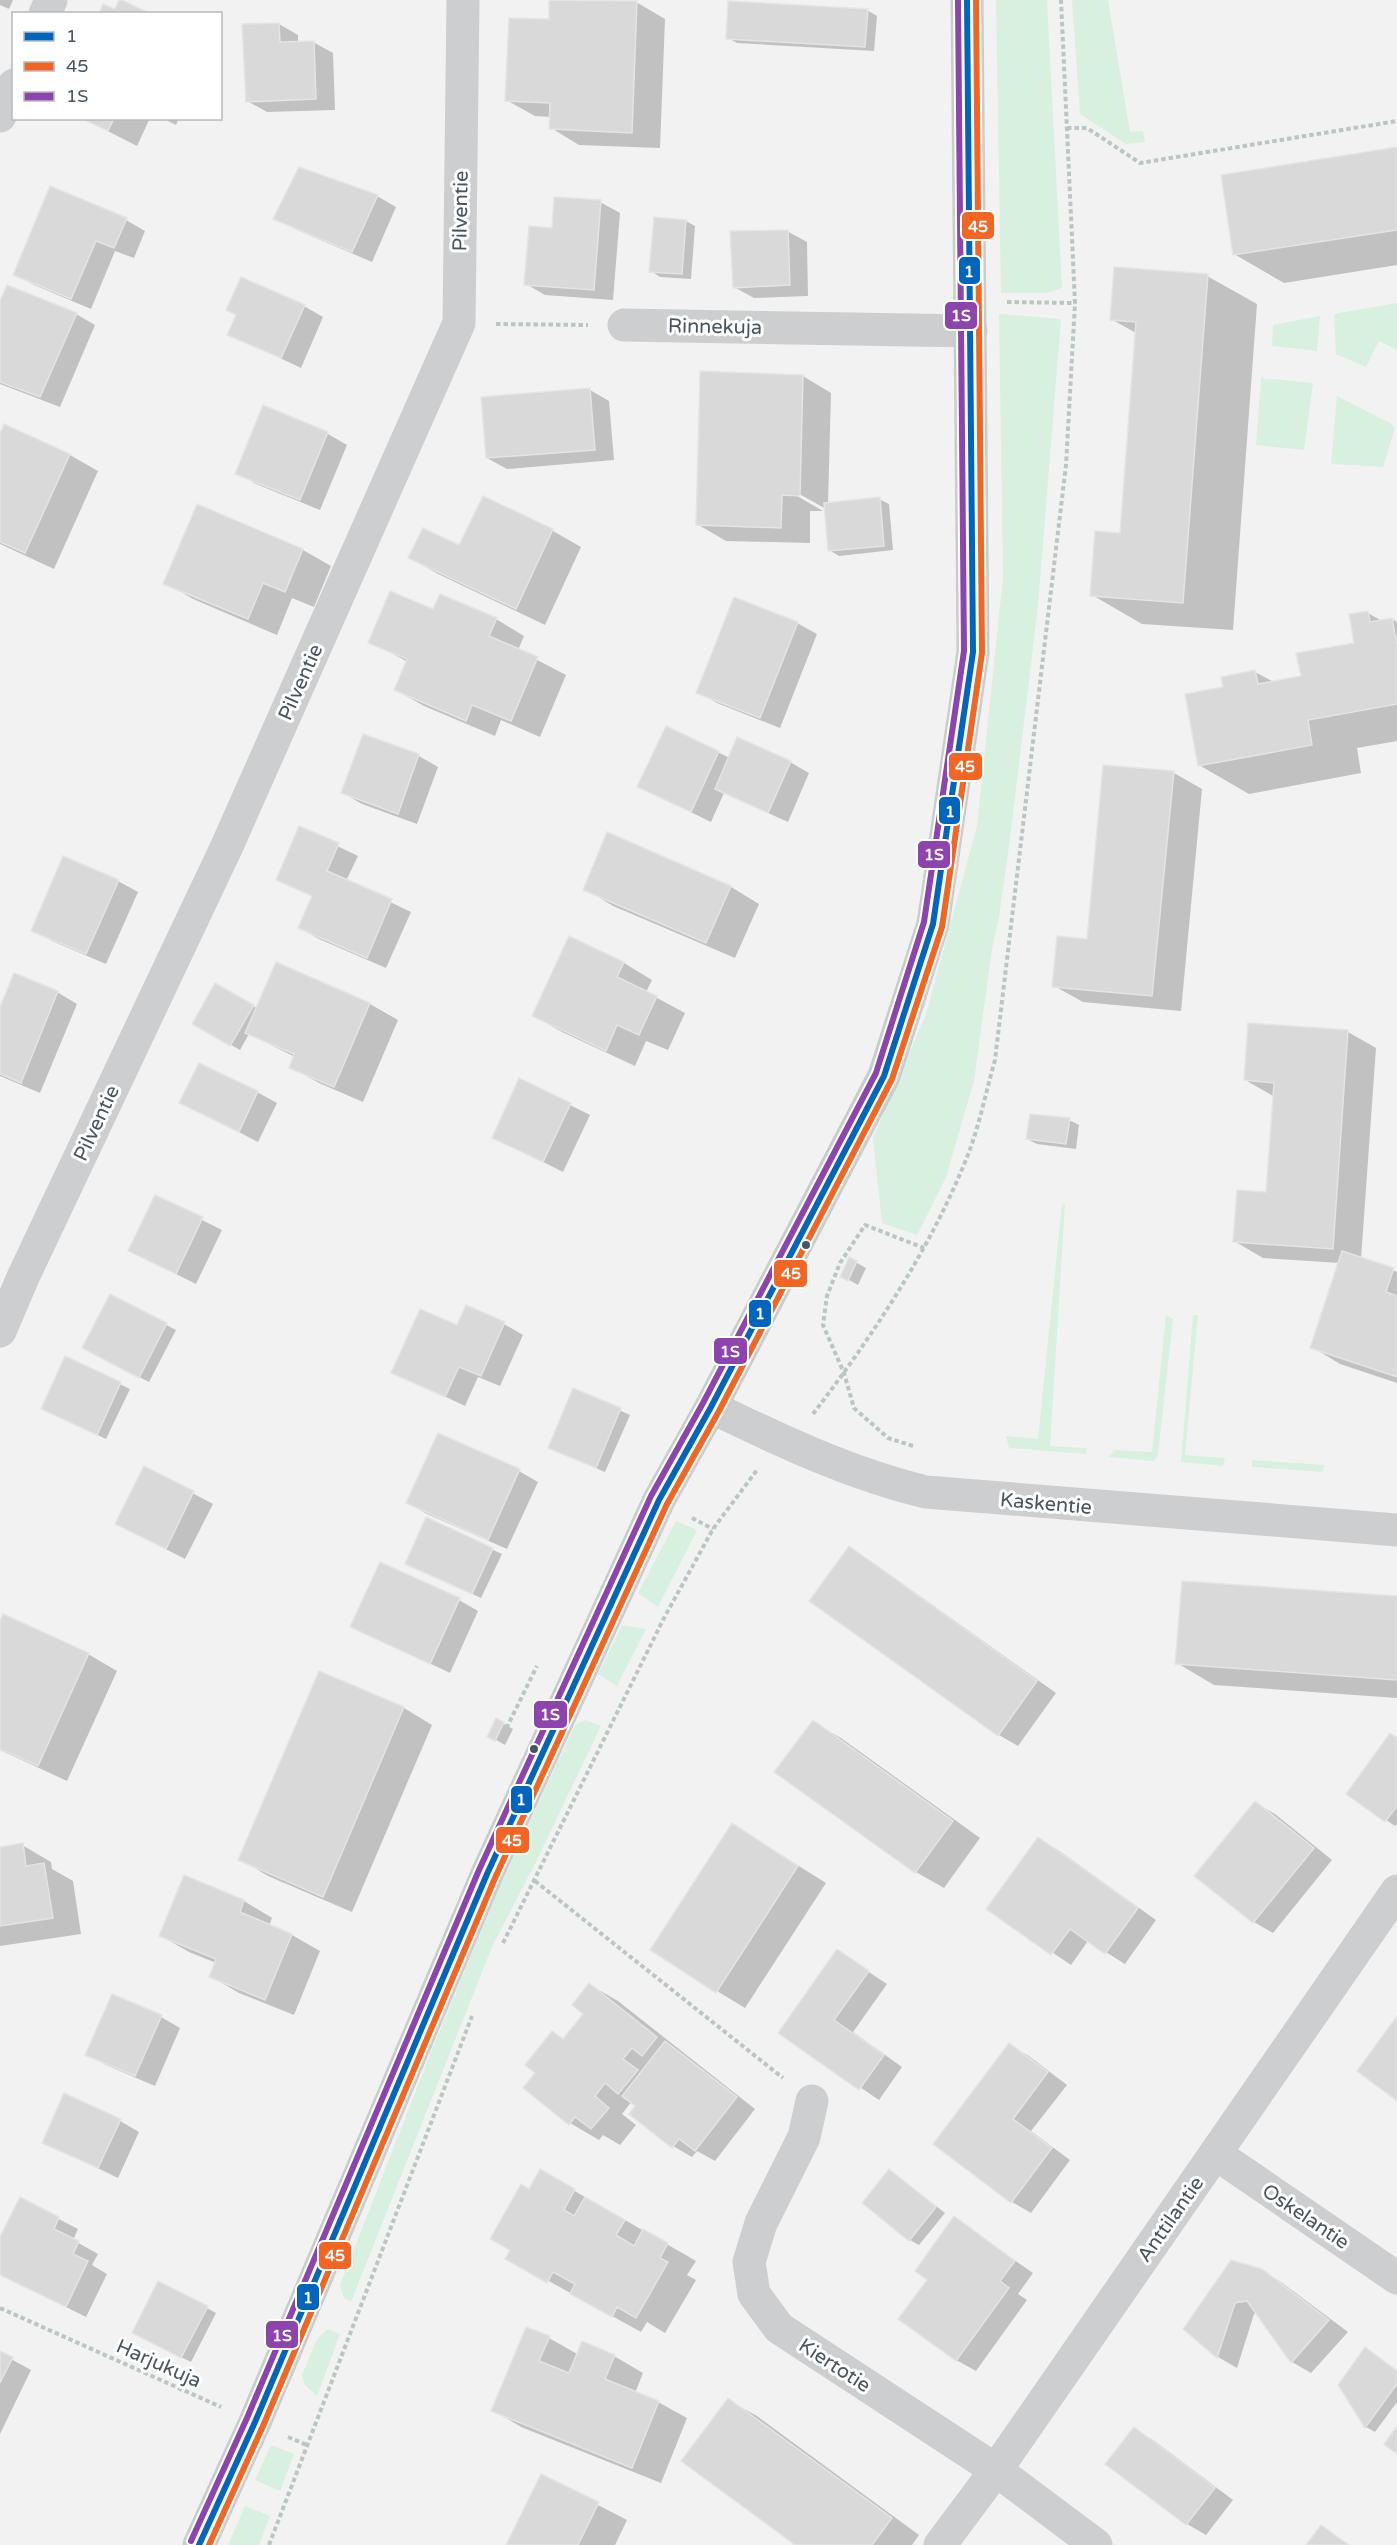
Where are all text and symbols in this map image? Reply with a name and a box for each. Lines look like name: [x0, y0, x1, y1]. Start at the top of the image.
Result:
legend: [12, 12, 222, 120]
text: 1: [66, 25, 77, 47]
text: 45: [66, 55, 89, 77]
text: 1S: [66, 85, 88, 107]
street label: Pilventie: [448, 170, 474, 252]
line badge: 45: [961, 211, 995, 240]
text: 45: [968, 217, 988, 237]
line badge: 1: [958, 256, 981, 285]
text: 1: [964, 262, 974, 282]
line badge: 1S: [944, 301, 978, 330]
text: 1S: [951, 306, 971, 326]
street label: Rinnekuja: [668, 314, 762, 340]
street label: Pilventie: [273, 641, 328, 724]
line badge: 45: [948, 752, 983, 781]
text: 45: [955, 757, 975, 777]
line badge: 1: [938, 796, 961, 825]
text: 1: [945, 802, 955, 822]
line badge: 1S: [917, 840, 951, 869]
text: 1S: [924, 845, 944, 865]
street label: Pilventie: [69, 1082, 125, 1165]
unlabelled marker: [800, 1239, 812, 1251]
line badge: 45: [773, 1259, 808, 1288]
text: 45: [781, 1264, 801, 1284]
line badge: 1: [748, 1299, 772, 1328]
text: 1: [755, 1304, 765, 1324]
line badge: 1S: [713, 1337, 748, 1365]
text: 1S: [720, 1342, 740, 1362]
street label: Kaskentie: [999, 1488, 1093, 1520]
line badge: 1S: [533, 1700, 568, 1729]
text: 1S: [540, 1705, 560, 1725]
unlabelled marker: [528, 1743, 540, 1755]
line badge: 1: [510, 1785, 533, 1814]
text: 1: [516, 1790, 526, 1810]
line badge: 45: [495, 1826, 530, 1854]
text: 45: [502, 1831, 522, 1851]
street label: Anttilantie: [1133, 2172, 1209, 2267]
street label: Oskelantie: [1257, 2179, 1354, 2255]
line badge: 45: [318, 2241, 352, 2270]
text: 45: [325, 2246, 345, 2266]
line badge: 1: [296, 2283, 320, 2311]
text: 1: [303, 2288, 313, 2308]
line badge: 1S: [265, 2320, 299, 2349]
text: 1S: [272, 2326, 292, 2346]
street label: Kiertotie: [794, 2334, 875, 2398]
street label: Harjukuja: [112, 2335, 205, 2393]

